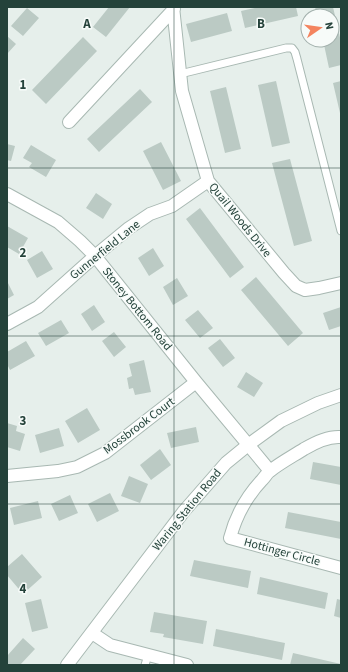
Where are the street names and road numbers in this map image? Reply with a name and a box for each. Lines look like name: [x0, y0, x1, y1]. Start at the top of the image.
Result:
street label: Quail Woods Drive: [205, 179, 275, 261]
street label: Gunnerfield Lane: [66, 216, 144, 284]
street label: Stoney Bottom Road: [98, 264, 176, 354]
street label: Mossbrook Court: [100, 394, 178, 458]
street label: Waring Station Road: [148, 465, 226, 555]
street label: Hottinger Circle: [242, 534, 322, 570]

